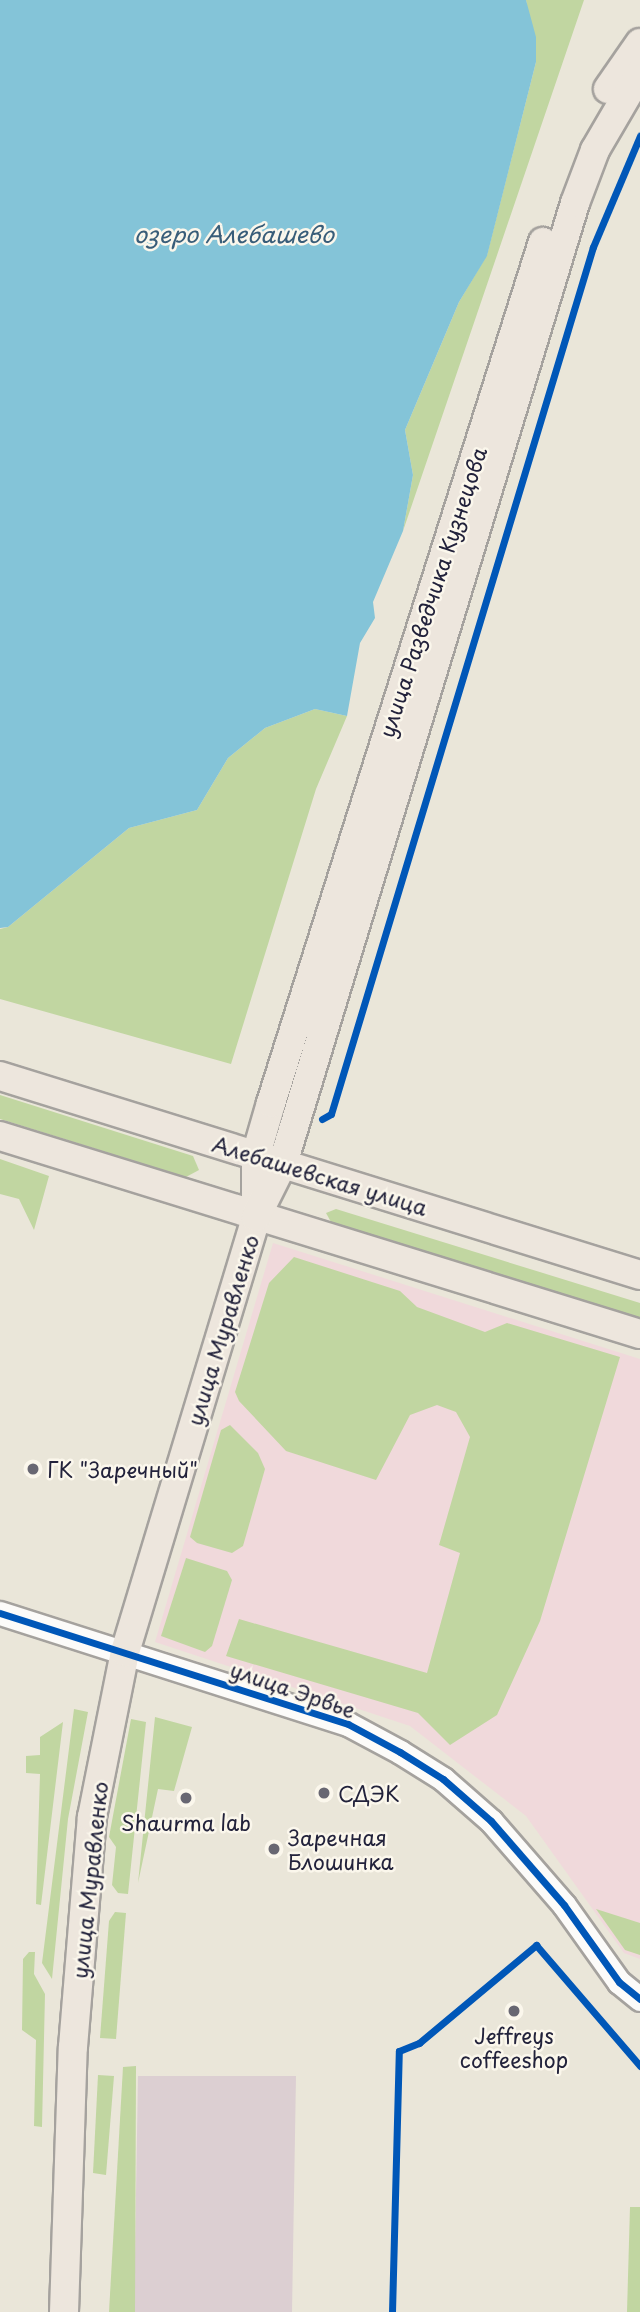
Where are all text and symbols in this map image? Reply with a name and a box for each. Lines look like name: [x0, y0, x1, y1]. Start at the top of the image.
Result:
water label: озеро Алебашево: [134, 220, 334, 248]
street label: улица Разведчика Кузнецова: [373, 443, 491, 741]
street label: Алебашевская улица: [209, 1130, 431, 1220]
street label: улица Муравленко: [181, 1231, 263, 1429]
place label: ГК "Заречный": [47, 1456, 198, 1482]
marker: ГК "Заречный": [25, 1461, 41, 1477]
street label: улица Эрвье: [227, 1656, 359, 1722]
street label: улица Муравленко: [66, 1780, 112, 1980]
place label: СДЭК: [338, 1780, 400, 1806]
marker: СДЭК: [316, 1785, 332, 1801]
marker: Shaurma lab: [178, 1790, 194, 1806]
place label: Shaurma lab: [120, 1809, 252, 1835]
place label: Заречная Блошинка: [288, 1824, 394, 1874]
marker: Заречная Блошинка: [266, 1841, 282, 1857]
marker: Jeffreys coffeeshop: [506, 2003, 522, 2019]
place label: Jeffreys coffeeshop: [460, 2022, 568, 2072]

